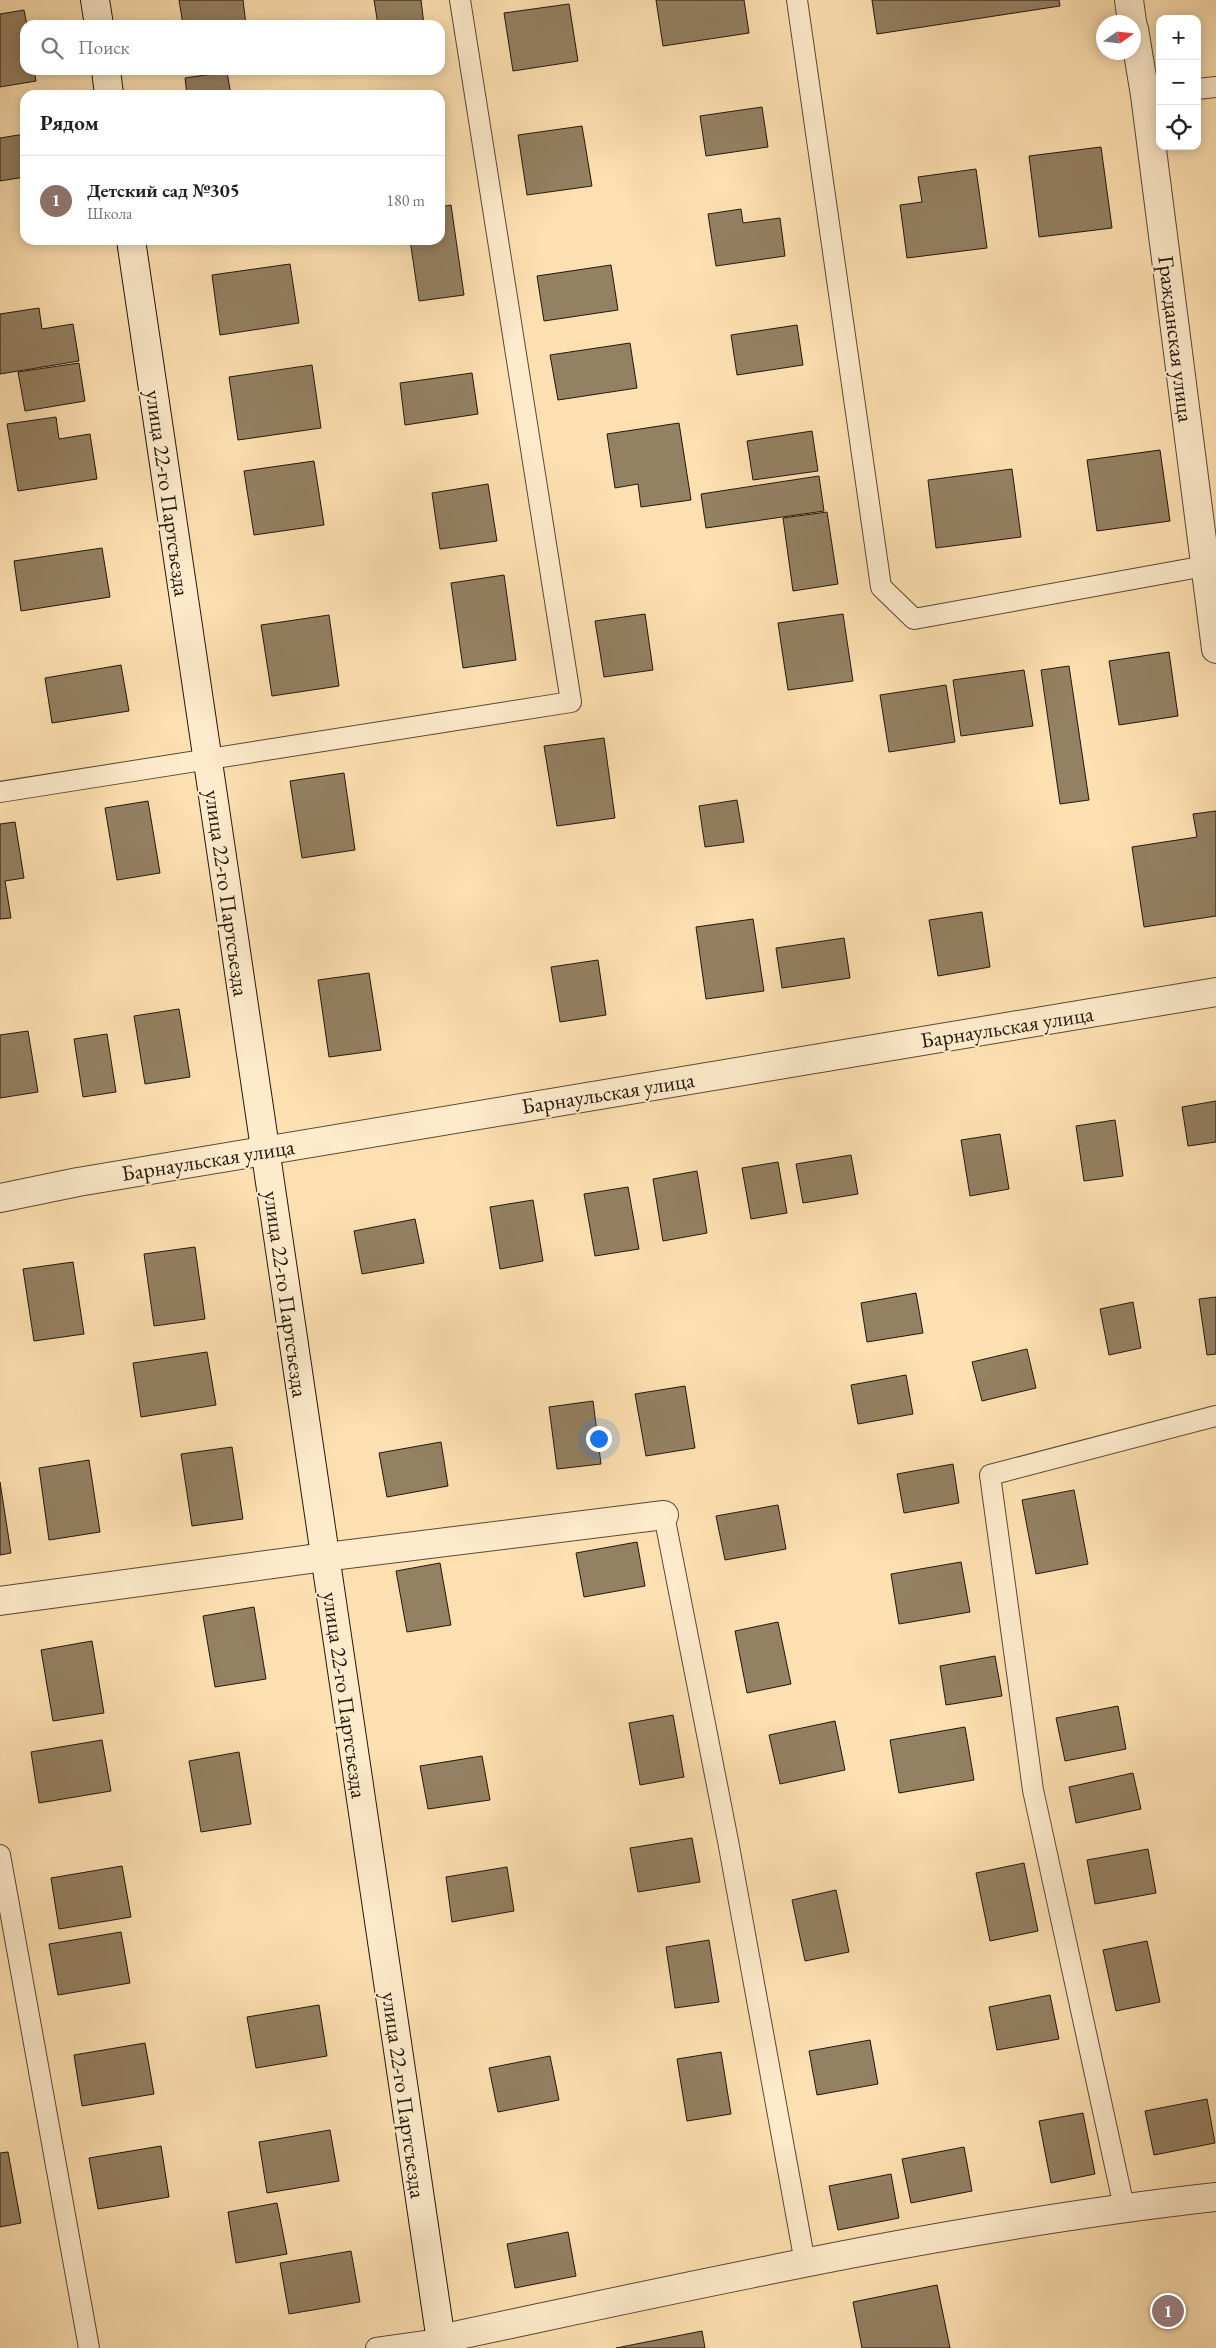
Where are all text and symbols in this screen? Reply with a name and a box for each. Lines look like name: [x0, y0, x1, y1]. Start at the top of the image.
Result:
north arrow: [1096, 15, 1141, 60]
map controls: [1156, 15, 1201, 150]
button: +: [1156, 15, 1201, 60]
search box: [20, 20, 445, 75]
icon: search: [38, 34, 66, 62]
text: Поиск: [78, 35, 130, 60]
button: −: [1156, 60, 1201, 105]
button: locate: [1156, 105, 1201, 150]
text: Рядом: [40, 109, 99, 136]
text: Детский сад №305: [87, 178, 240, 203]
text: 1: [52, 190, 60, 211]
text: 180 m: [386, 190, 425, 211]
text: Школа: [87, 203, 132, 224]
street label: Гражданская улица: [1151, 254, 1201, 424]
street label: улица 22-го Партсъезда: [139, 388, 197, 598]
street label: улица 22-го Партсъезда: [198, 788, 256, 998]
street label: Барнаульская улица: [918, 999, 1096, 1055]
street label: Барнаульская улица: [519, 1065, 697, 1121]
street label: Барнаульская улица: [119, 1132, 297, 1188]
street label: улица 22-го Партсъезда: [257, 1189, 315, 1399]
your location: [586, 1426, 612, 1452]
street label: улица 22-го Партсъезда: [316, 1590, 374, 1800]
street label: улица 22-го Партсъезда: [375, 1990, 433, 2200]
pin: 1: [1152, 2292, 1184, 2330]

